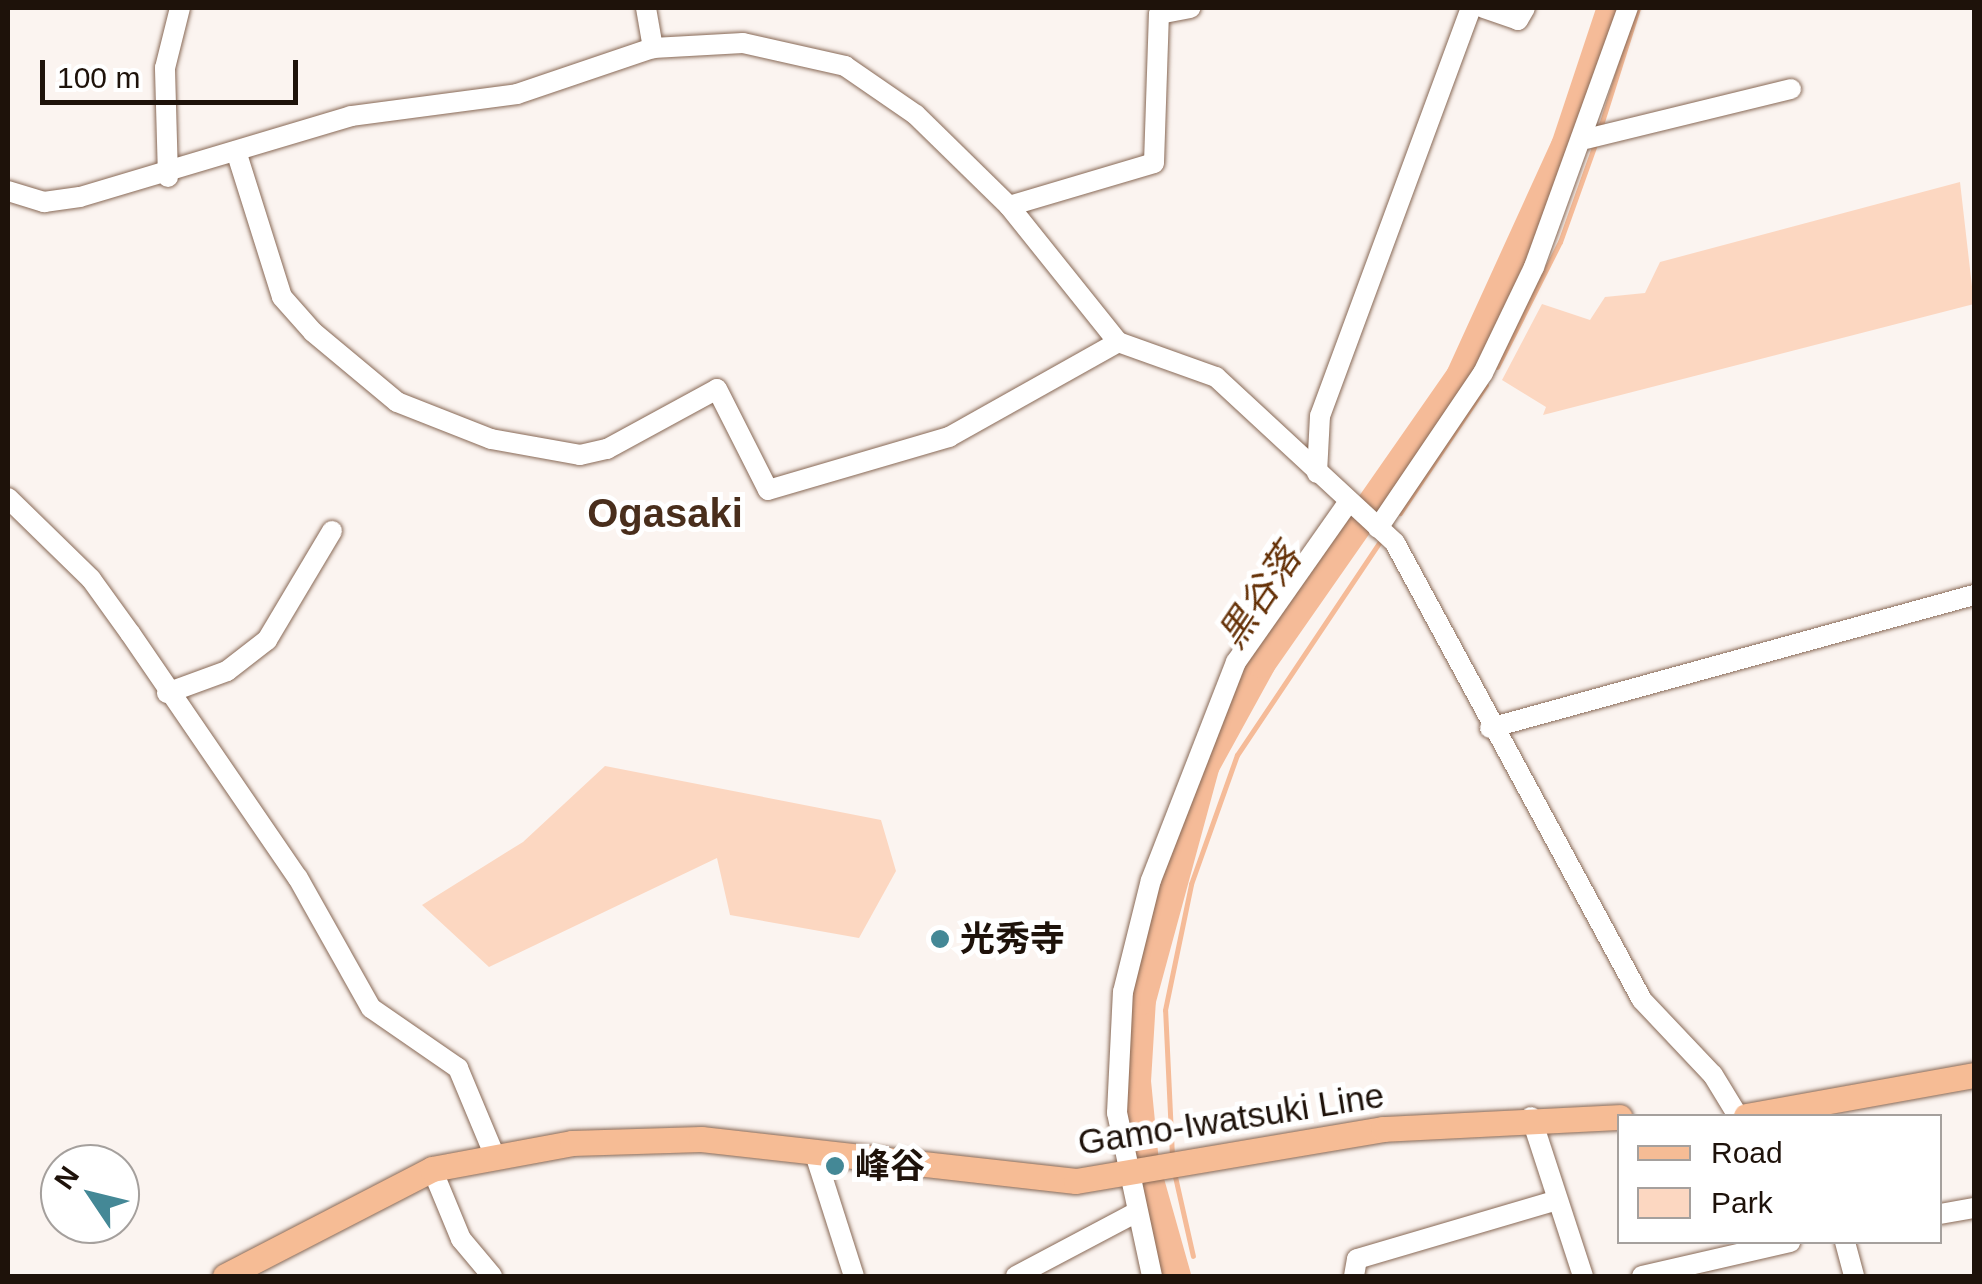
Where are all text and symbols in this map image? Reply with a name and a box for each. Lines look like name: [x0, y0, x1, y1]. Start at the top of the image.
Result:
scale bar: [45, 40, 302, 102]
text: 100 m: [57, 61, 140, 94]
district label: Ogasaki: [587, 489, 743, 537]
water label: 黒谷落: [1209, 537, 1311, 657]
place label: 光秀寺: [960, 918, 1065, 960]
marker: 光秀寺: [929, 928, 951, 950]
street label: Gamo-Iwatsuki Line: [1075, 1074, 1387, 1164]
legend: [1617, 1114, 1942, 1244]
text: Road: [1711, 1136, 1783, 1169]
north arrow: [40, 1144, 140, 1244]
place label: 峰谷: [855, 1145, 925, 1187]
marker: 峰谷: [824, 1155, 846, 1177]
text: N: [48, 1160, 85, 1195]
text: Park: [1711, 1186, 1773, 1219]

